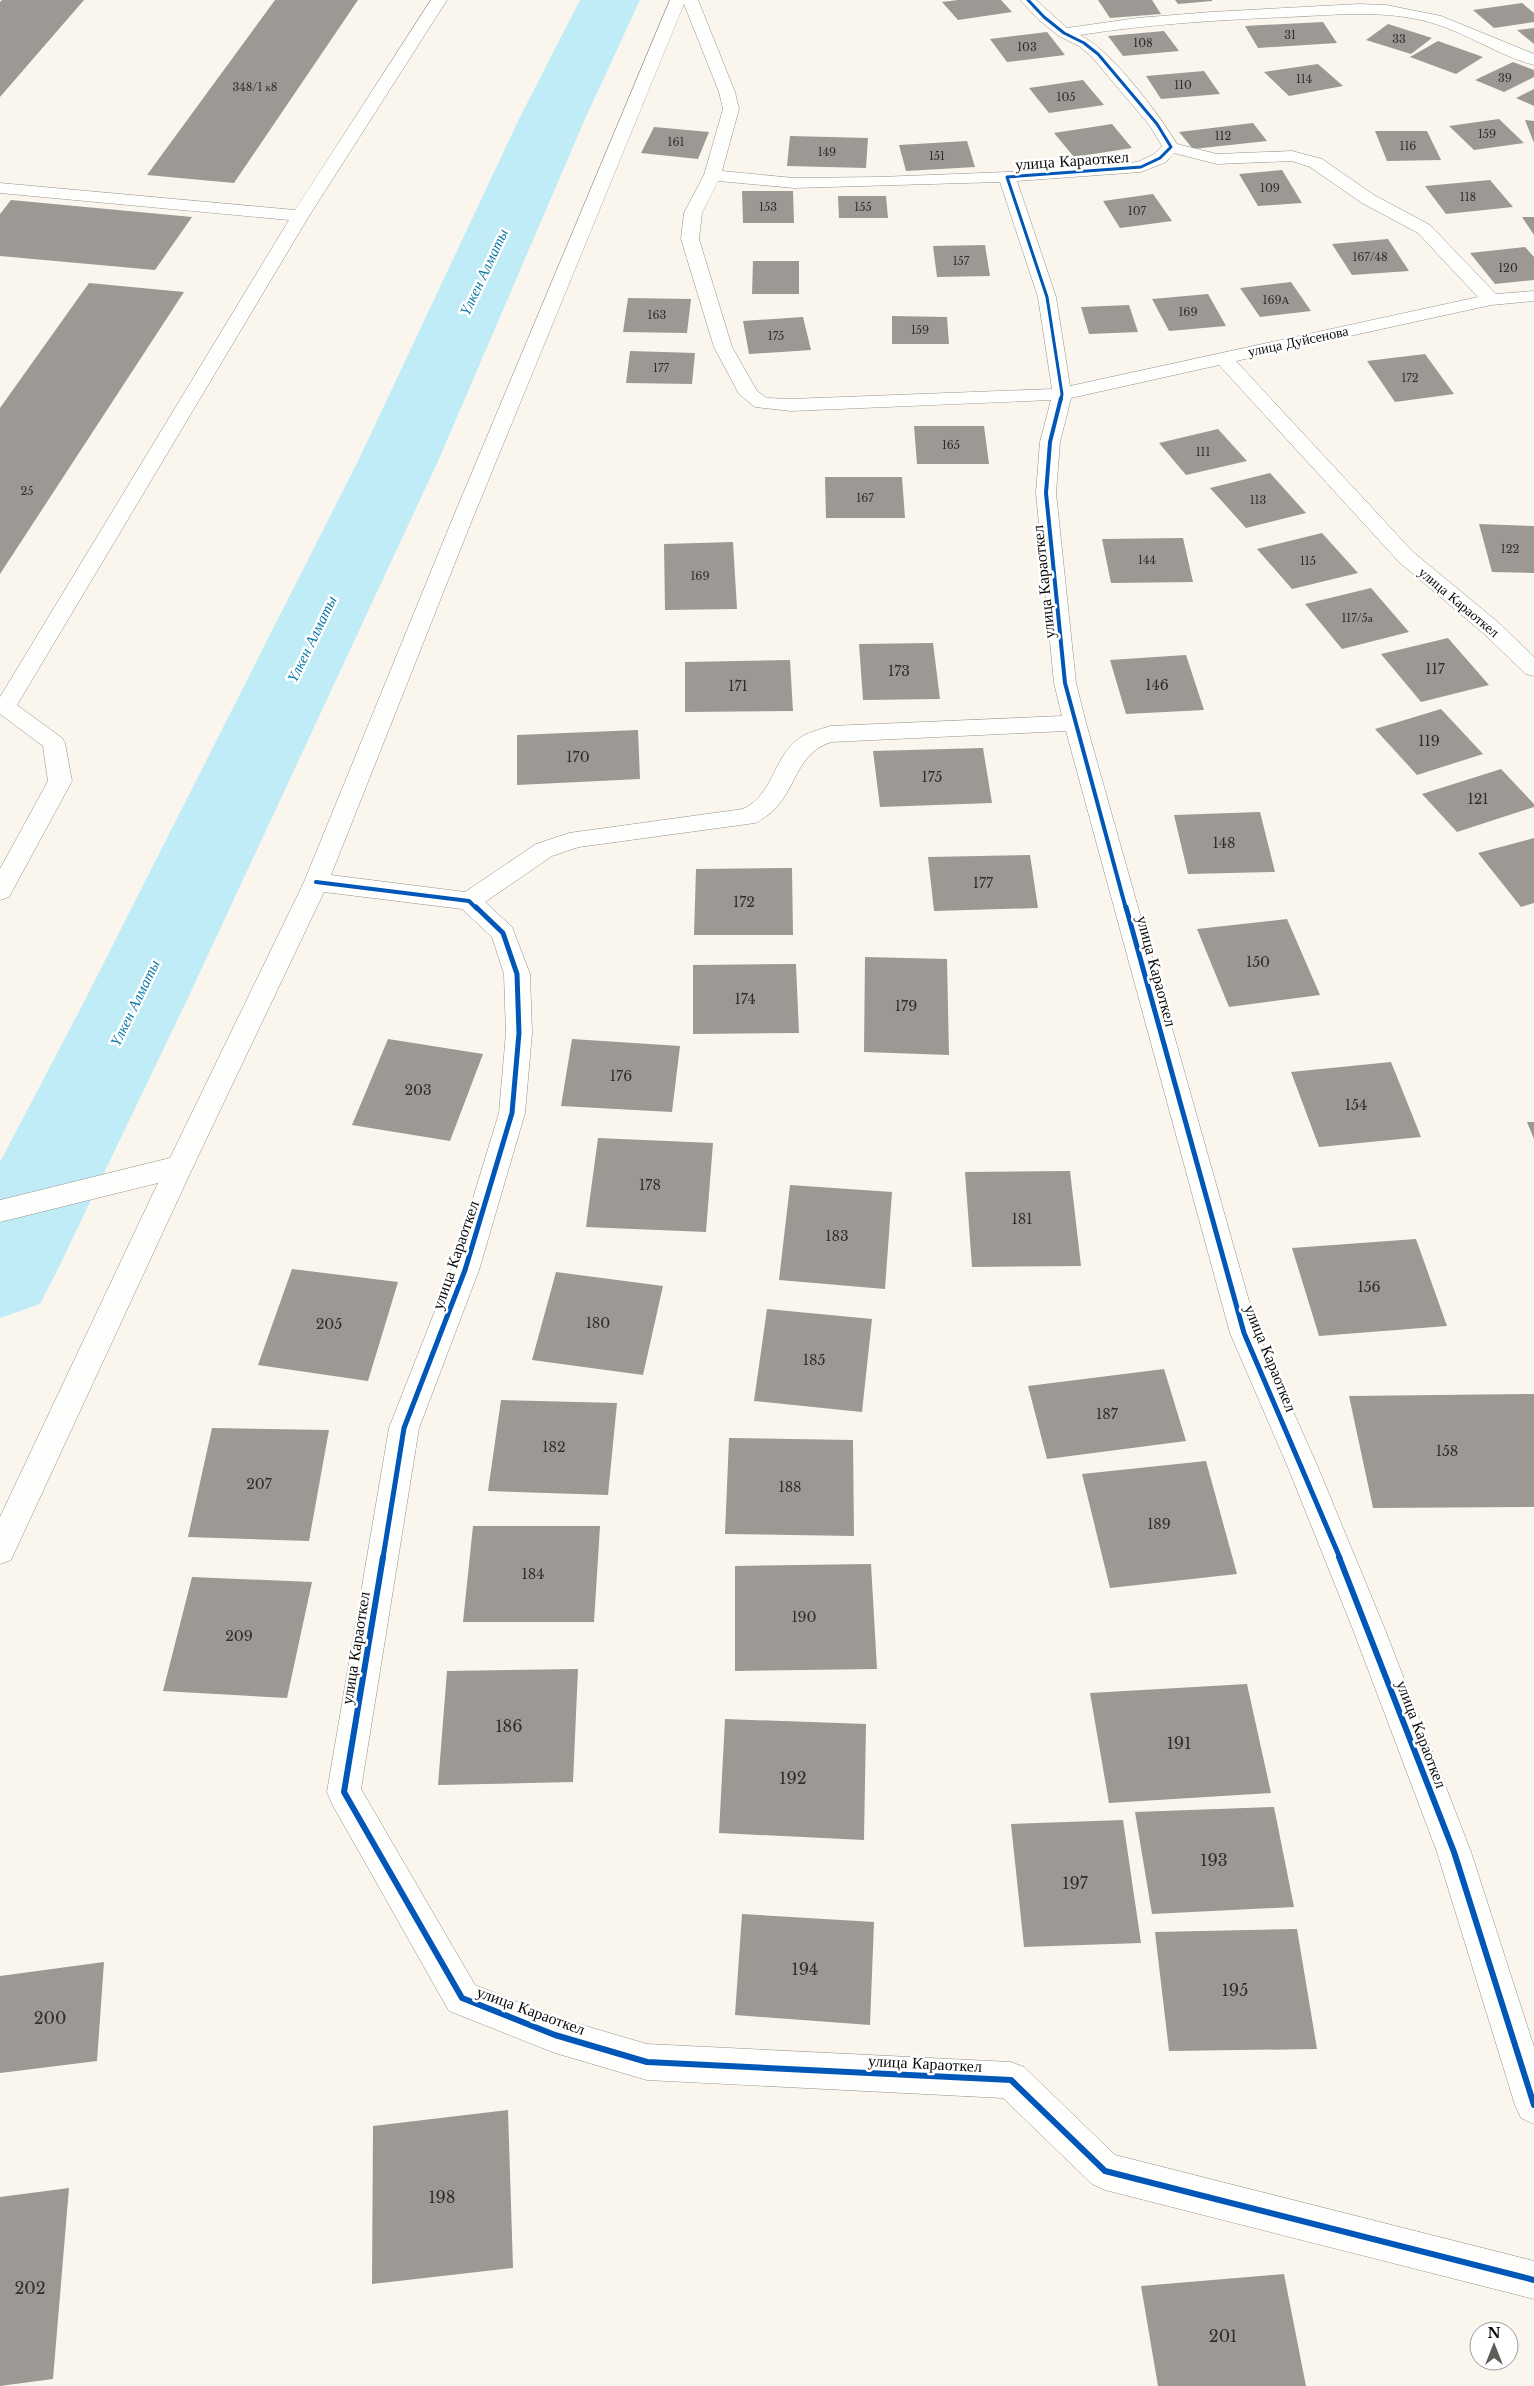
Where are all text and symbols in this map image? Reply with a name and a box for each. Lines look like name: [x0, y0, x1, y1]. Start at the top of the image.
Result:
house number: 31: [1284, 28, 1296, 42]
house number: 33: [1392, 32, 1406, 46]
house number: 108: [1133, 36, 1153, 50]
house number: 103: [1017, 40, 1037, 54]
house number: 39: [1498, 71, 1512, 85]
house number: 114: [1296, 72, 1312, 86]
house number: 110: [1174, 78, 1192, 92]
house number: 348/1 к8: [232, 80, 278, 94]
house number: 105: [1056, 90, 1076, 104]
house number: 159: [1478, 127, 1496, 141]
house number: 112: [1215, 129, 1232, 143]
house number: 161: [668, 135, 685, 149]
house number: 116: [1400, 139, 1416, 153]
house number: 149: [818, 145, 836, 159]
street label: улица Караоткел: [1014, 146, 1130, 174]
house number: 151: [929, 149, 945, 163]
house number: 109: [1260, 181, 1280, 195]
house number: 118: [1460, 190, 1476, 204]
house number: 153: [759, 200, 777, 214]
house number: 155: [854, 200, 872, 214]
house number: 107: [1128, 204, 1147, 218]
water label: Үлкен Алматы: [455, 225, 512, 318]
house number: 167/48: [1352, 250, 1388, 264]
house number: 157: [953, 254, 970, 268]
house number: 120: [1498, 261, 1518, 275]
house number: 169А: [1263, 293, 1290, 307]
house number: 169: [1178, 305, 1198, 319]
house number: 163: [648, 308, 667, 322]
street label: улица Дуйсенова: [1246, 321, 1351, 360]
house number: 159: [911, 323, 929, 337]
house number: 175: [768, 329, 784, 343]
house number: 177: [653, 361, 669, 375]
house number: 172: [1401, 371, 1419, 385]
house number: 165: [942, 438, 960, 452]
house number: 111: [1196, 445, 1210, 459]
house number: 25: [20, 484, 34, 498]
house number: 167: [856, 491, 874, 505]
house number: 113: [1250, 493, 1267, 507]
street label: улица Караоткел: [1027, 524, 1059, 640]
house number: 122: [1501, 542, 1519, 556]
house number: 144: [1138, 553, 1156, 567]
house number: 115: [1300, 554, 1316, 568]
street label: улица Караоткел: [1415, 563, 1503, 641]
house number: 169: [690, 569, 710, 583]
water label: Үлкен Алматы: [283, 593, 341, 685]
house number: 117/5а: [1341, 611, 1373, 625]
house number: 117: [1425, 660, 1446, 678]
house number: 173: [888, 662, 910, 680]
house number: 146: [1145, 676, 1169, 694]
house number: 171: [728, 677, 748, 695]
house number: 119: [1418, 732, 1440, 750]
house number: 170: [566, 748, 590, 766]
house number: 175: [921, 768, 943, 786]
house number: 121: [1467, 790, 1489, 808]
house number: 148: [1213, 834, 1235, 852]
house number: 177: [973, 874, 994, 892]
house number: 172: [733, 893, 755, 911]
street label: улица Караоткел: [1133, 913, 1181, 1029]
house number: 150: [1246, 953, 1270, 971]
water label: Үлкен Алматы: [106, 957, 164, 1049]
house number: 174: [734, 990, 756, 1008]
house number: 179: [895, 997, 917, 1015]
house number: 176: [610, 1067, 632, 1085]
house number: 203: [404, 1081, 432, 1099]
house number: 154: [1345, 1096, 1367, 1114]
house number: 178: [639, 1176, 661, 1194]
street label: улица Караоткел: [427, 1198, 483, 1312]
house number: 181: [1012, 1210, 1032, 1228]
house number: 183: [825, 1227, 849, 1245]
house number: 156: [1357, 1278, 1381, 1296]
street label: улица Караоткел: [1240, 1301, 1302, 1415]
house number: 180: [586, 1314, 610, 1332]
house number: 205: [316, 1315, 342, 1333]
house number: 185: [803, 1351, 825, 1369]
house number: 187: [1096, 1405, 1119, 1423]
house number: 182: [542, 1438, 566, 1456]
house number: 158: [1436, 1442, 1458, 1460]
house number: 207: [246, 1475, 273, 1493]
house number: 188: [778, 1478, 802, 1496]
house number: 189: [1147, 1515, 1171, 1533]
house number: 184: [522, 1565, 544, 1583]
street label: улица Караоткел: [336, 1590, 374, 1706]
house number: 190: [791, 1608, 817, 1626]
house number: 209: [225, 1627, 253, 1645]
street label: улица Караоткел: [1392, 1677, 1452, 1791]
house number: 186: [495, 1716, 523, 1736]
house number: 191: [1167, 1733, 1191, 1753]
house number: 192: [779, 1768, 807, 1788]
house number: 193: [1200, 1850, 1228, 1870]
house number: 197: [1062, 1873, 1089, 1893]
house number: 194: [792, 1959, 818, 1979]
house number: 195: [1222, 1980, 1248, 2000]
street label: улица Караоткел: [474, 1981, 588, 2039]
house number: 200: [34, 2008, 66, 2028]
street label: улица Караоткел: [868, 2050, 982, 2076]
house number: 198: [428, 2187, 456, 2207]
house number: 202: [14, 2278, 46, 2298]
north arrow: [1469, 2321, 1519, 2371]
text: N: [1487, 2324, 1501, 2342]
house number: 201: [1209, 2326, 1237, 2346]

